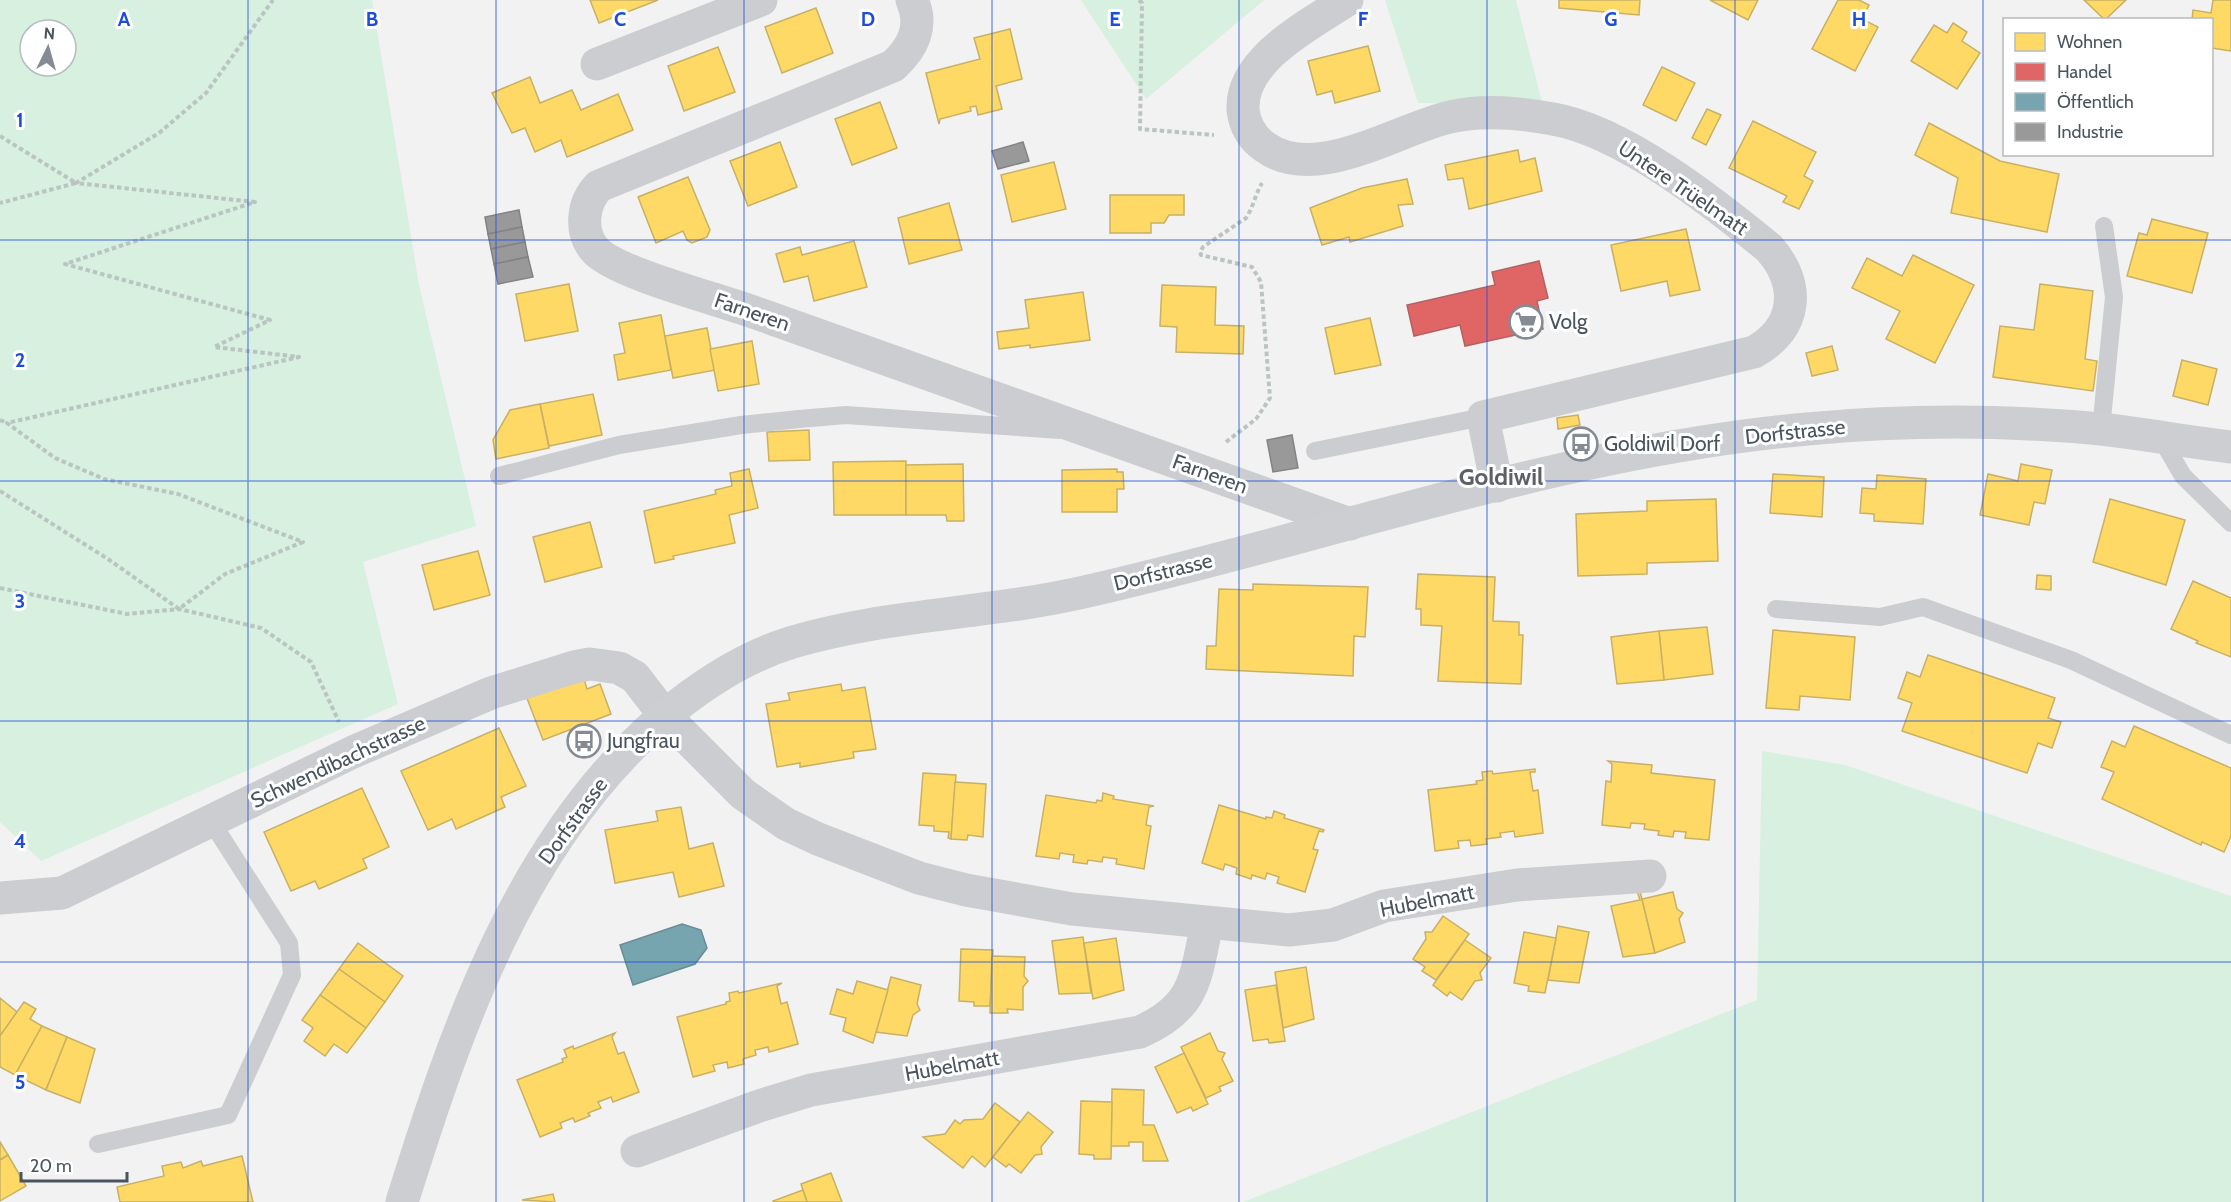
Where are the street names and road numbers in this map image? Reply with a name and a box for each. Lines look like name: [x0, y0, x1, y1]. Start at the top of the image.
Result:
street label: Untere Trüelmatt: [1614, 135, 1753, 240]
street label: Farneren: [711, 287, 793, 336]
street label: Dorfstrasse: [1744, 414, 1847, 449]
street label: Farneren: [1169, 448, 1251, 499]
street label: Dorfstrasse: [1111, 547, 1215, 596]
street label: Schwendibachstrasse: [246, 710, 429, 813]
street label: Dorfstrasse: [533, 772, 612, 869]
street label: Hubelmatt: [1378, 879, 1476, 922]
street label: Hubelmatt: [903, 1045, 1001, 1086]

